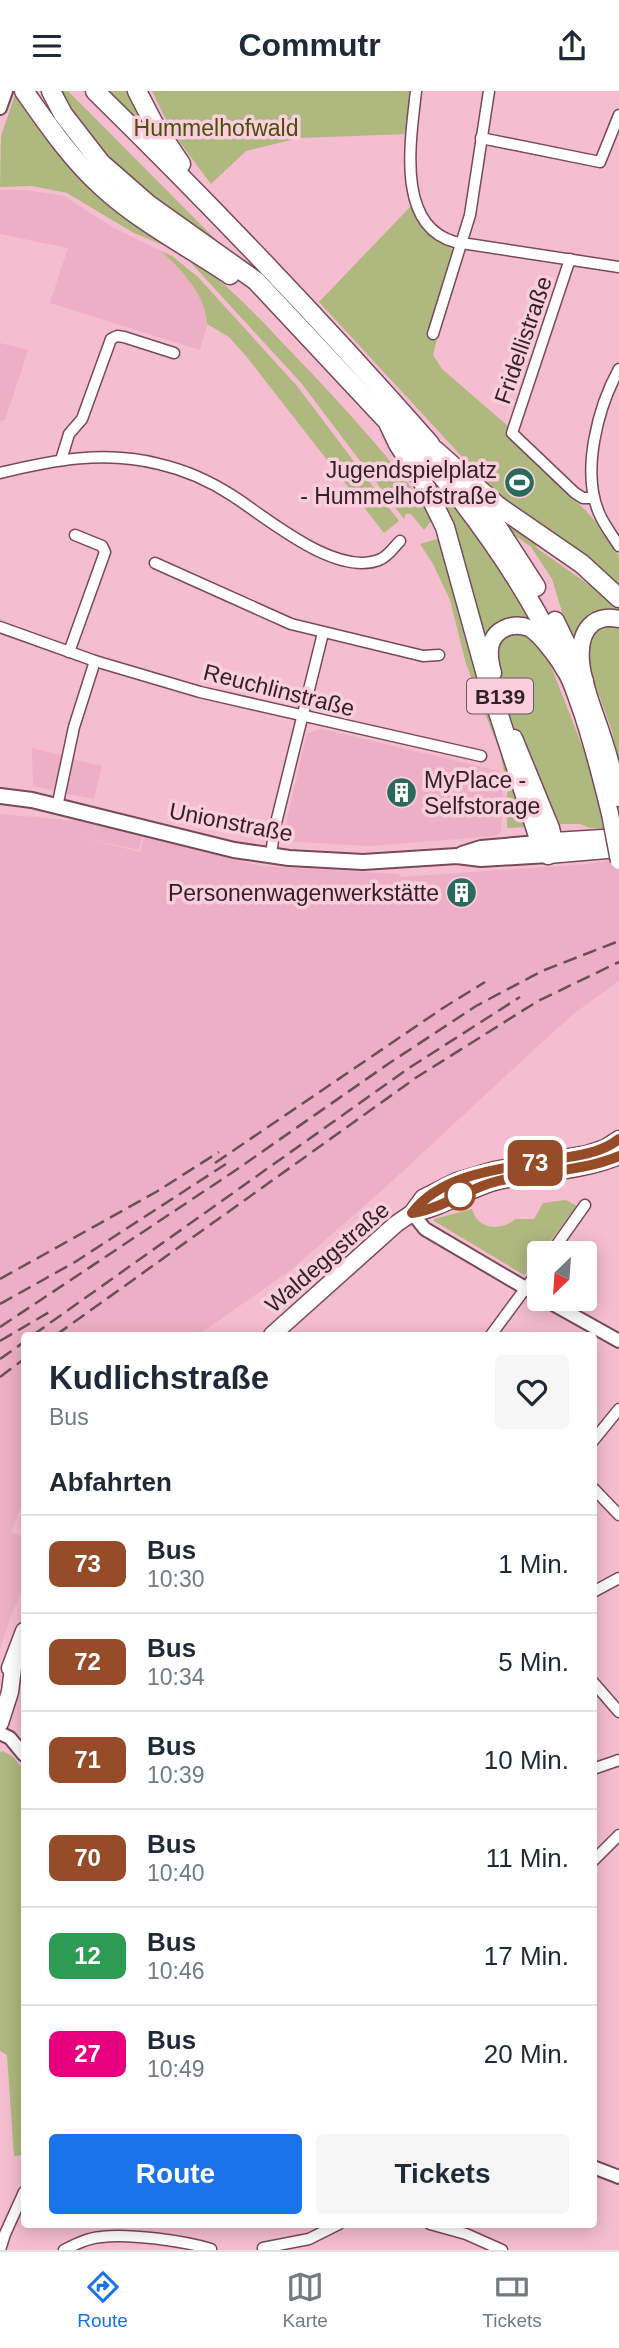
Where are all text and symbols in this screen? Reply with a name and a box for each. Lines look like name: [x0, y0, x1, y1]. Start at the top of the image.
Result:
icon: menu: [28, 27, 66, 65]
text: Commutr: [238, 27, 381, 63]
icon: share: [553, 27, 591, 65]
park label: Hummelhofwald: [134, 115, 298, 141]
street label: Fridellistraße: [489, 273, 557, 407]
place label: Jugendspielplatz - Hummelhofstraße: [300, 457, 497, 509]
sports icon: Jugendspielplatz - Hummelhofstraße: [503, 466, 537, 500]
street label: Reuchlinstraße: [201, 659, 357, 721]
road number: B139: [467, 679, 533, 713]
place label: MyPlace - Selfstorage: [424, 767, 540, 819]
building icon: MyPlace - Selfstorage: [384, 776, 418, 810]
street label: Unionstraße: [167, 797, 295, 847]
building icon: Personenwagenwerkstätte: [445, 876, 479, 910]
place label: Personenwagenwerkstätte: [168, 880, 439, 906]
line badge: 73: [504, 1140, 566, 1186]
text: 73: [522, 1149, 548, 1176]
unlabelled marker: [445, 1180, 475, 1210]
street label: Waldeggstraße: [260, 1196, 394, 1318]
north arrow: [527, 1241, 597, 1311]
map controls: [527, 1241, 597, 1311]
button: heart: [495, 1355, 569, 1429]
text: Kudlichstraße: [49, 1359, 269, 1396]
text: Bus: [49, 1404, 89, 1430]
text: Abfahrten: [49, 1467, 172, 1497]
text: Bus: [147, 1535, 196, 1565]
text: 1 Min.: [498, 1549, 569, 1579]
text: 73: [74, 1550, 101, 1577]
text: 10:30: [147, 1566, 205, 1592]
text: Bus: [147, 1633, 196, 1663]
text: 5 Min.: [498, 1647, 569, 1677]
text: 72: [74, 1648, 101, 1675]
text: 10:34: [147, 1664, 205, 1690]
text: Bus: [147, 1731, 196, 1761]
text: 10 Min.: [484, 1745, 569, 1775]
text: 71: [74, 1746, 101, 1773]
text: 10:39: [147, 1762, 205, 1788]
text: Bus: [147, 1829, 196, 1859]
text: 11 Min.: [486, 1843, 569, 1873]
text: 70: [74, 1844, 101, 1871]
text: 10:40: [147, 1860, 205, 1886]
text: Bus: [147, 1927, 196, 1957]
text: 17 Min.: [484, 1941, 569, 1971]
text: 12: [74, 1942, 101, 1969]
text: 10:46: [147, 1958, 205, 1984]
text: Bus: [147, 2025, 196, 2055]
text: 20 Min.: [484, 2039, 569, 2069]
text: 27: [74, 2040, 101, 2067]
text: 10:49: [147, 2056, 205, 2082]
button: Route: [49, 2134, 302, 2214]
button: Tickets: [316, 2134, 569, 2214]
tab: Route: [77, 2268, 128, 2332]
tab: Karte: [282, 2268, 328, 2332]
tab: Tickets: [482, 2268, 542, 2332]

